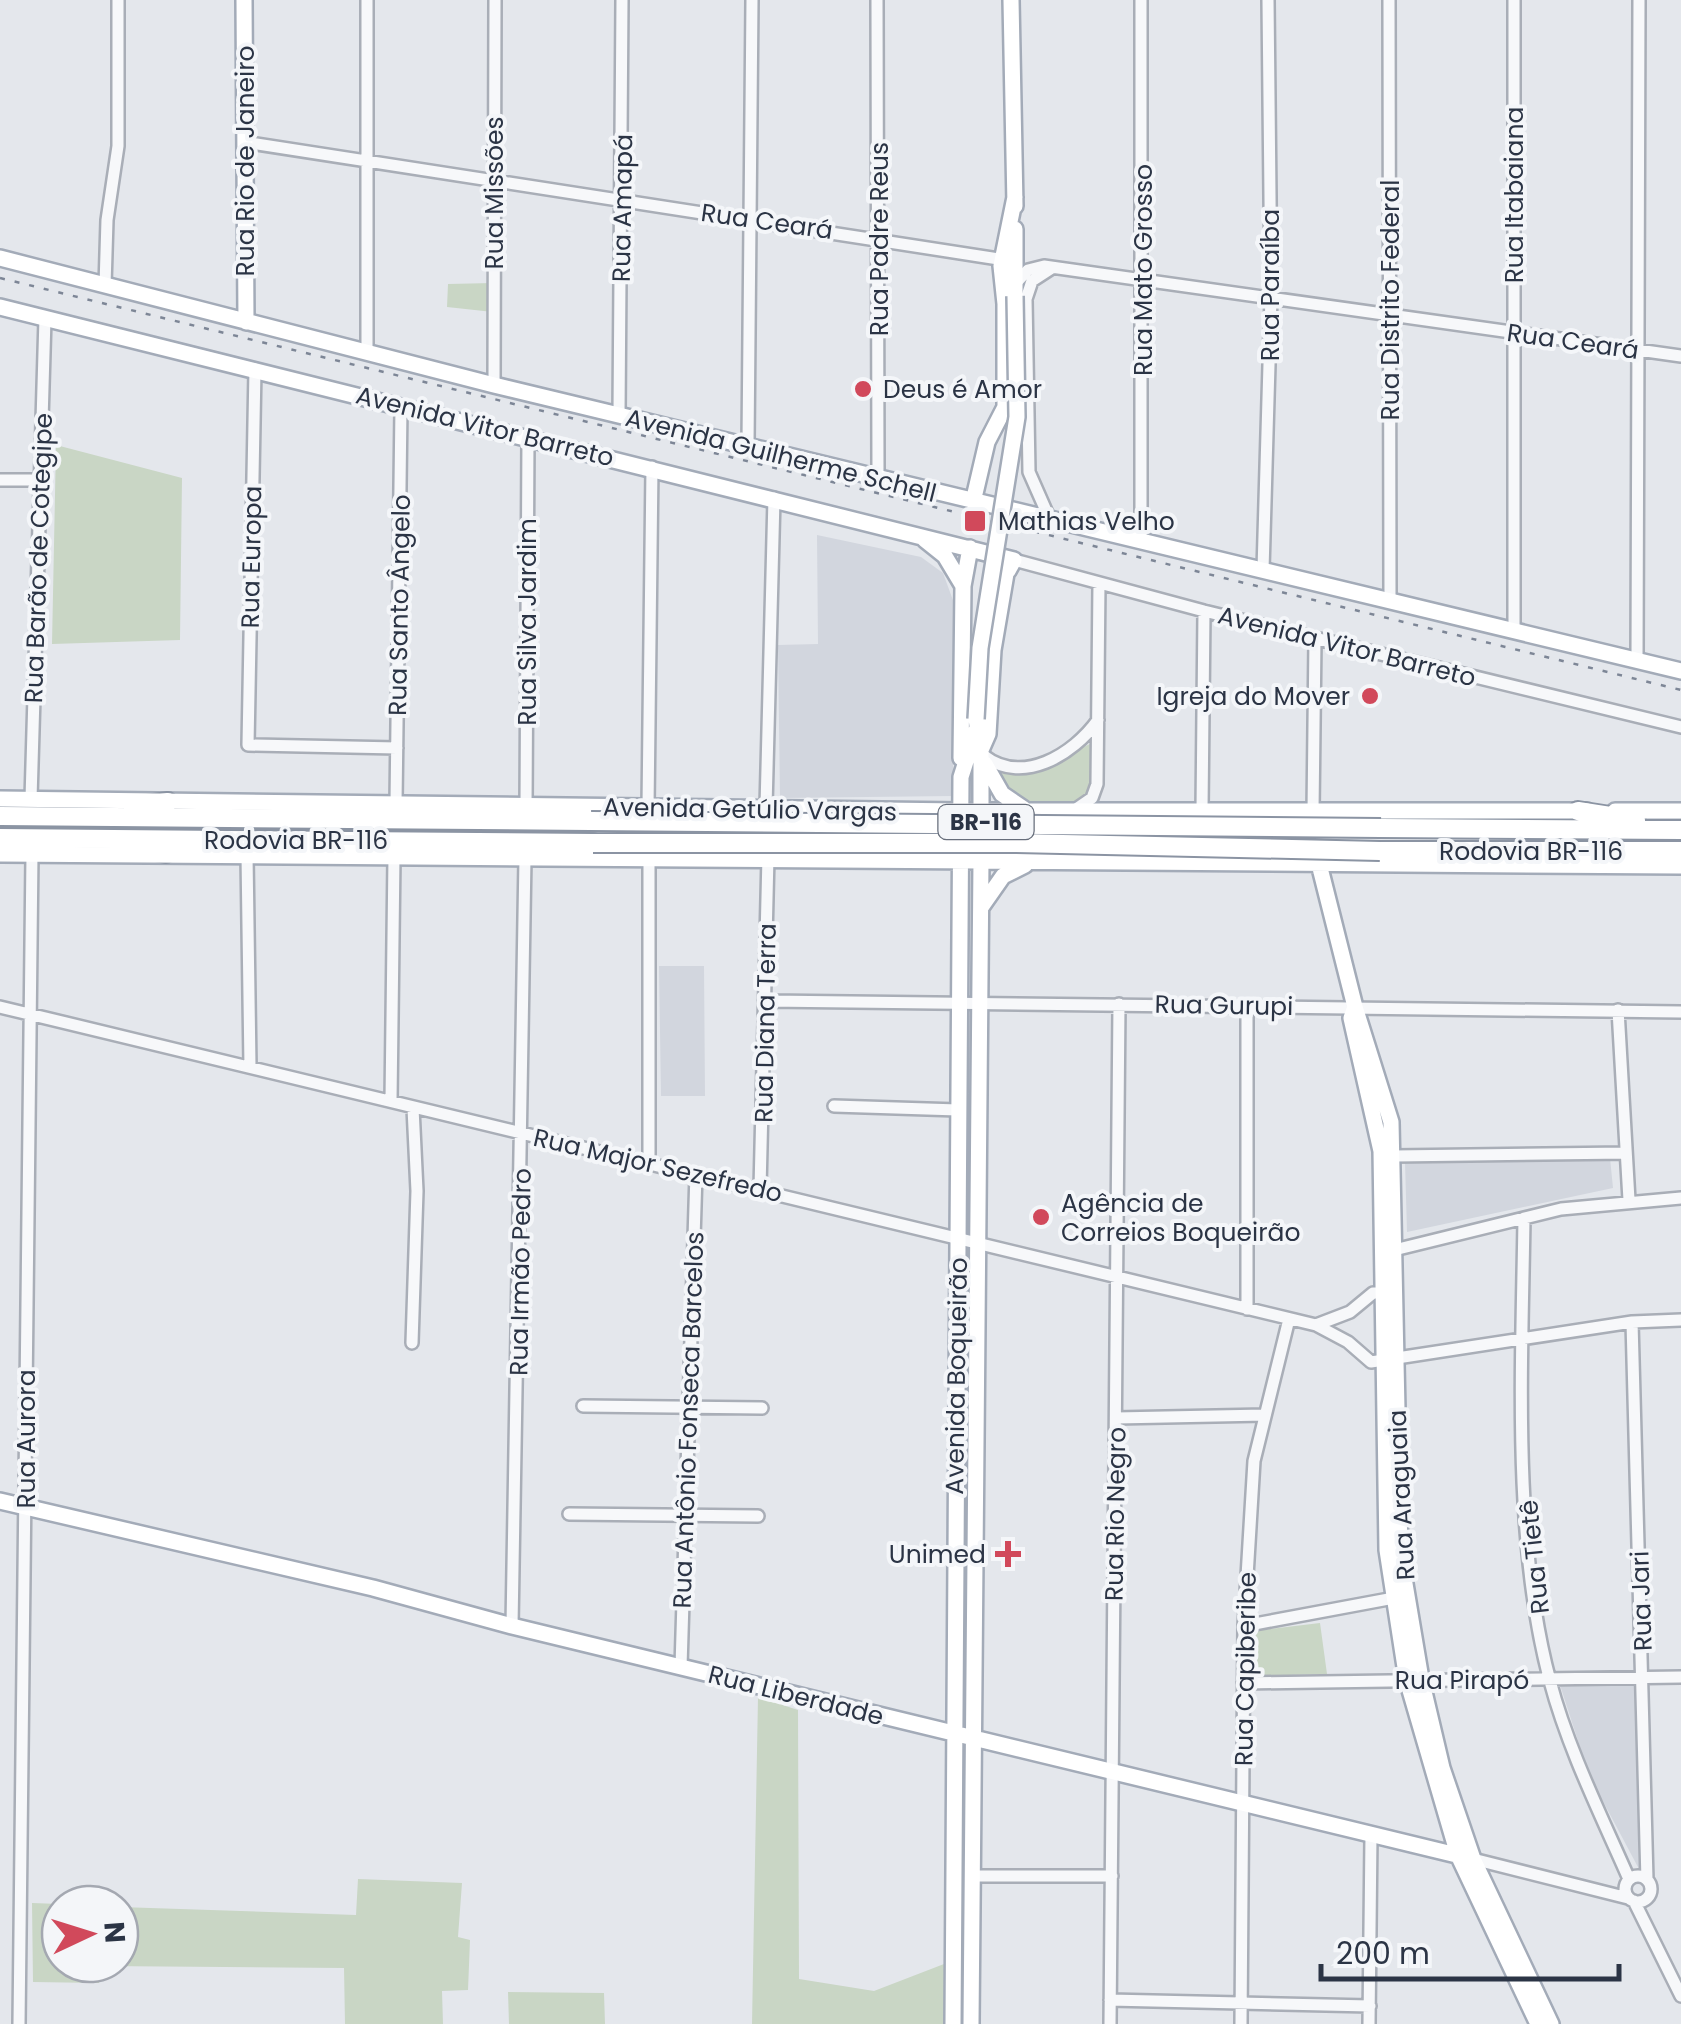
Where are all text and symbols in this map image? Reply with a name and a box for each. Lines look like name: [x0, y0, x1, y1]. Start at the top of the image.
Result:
street label: Rua Rio de Janeiro: [228, 45, 263, 277]
street label: Rua Itabaiana: [1497, 107, 1532, 283]
street label: Rua Missões: [477, 116, 512, 270]
street label: Rua Amapá: [604, 134, 641, 282]
street label: Rua Padre Reus: [862, 142, 897, 336]
street label: Rua Mato Grosso: [1126, 164, 1161, 376]
street label: Rua Distrito Federal: [1373, 180, 1408, 420]
street label: Rua Ceará: [699, 195, 835, 248]
street label: Rua Paraíba: [1253, 209, 1288, 361]
street label: Rua Ceará: [1505, 315, 1641, 368]
place label: Deus é Amor: [883, 372, 1042, 407]
street label: Avenida Vitor Barreto: [352, 377, 618, 475]
marker: Deus é Amor: [852, 378, 874, 400]
street label: Avenida Guilherme Schell: [622, 400, 940, 511]
street label: Rua Barão de Cotegipe: [16, 412, 61, 704]
street label: Rua Europa: [233, 485, 270, 629]
street label: Rua Santo Ângelo: [380, 494, 419, 716]
place label: Mathias Velho: [998, 504, 1175, 539]
marker: Mathias Velho: [962, 508, 988, 534]
street label: Rua Silva Jardim: [510, 518, 545, 726]
street label: Avenida Vitor Barreto: [1214, 597, 1480, 695]
place label: Igreja do Mover: [1156, 679, 1350, 714]
marker: Igreja do Mover: [1359, 685, 1381, 707]
street label: Avenida Getúlio Vargas: [603, 789, 897, 830]
road number: BR-116: [938, 805, 1034, 839]
street label: Rodovia BR-116: [204, 823, 388, 858]
street label: Rodovia BR-116: [1439, 834, 1623, 869]
street label: Rua Diana Terra: [746, 923, 785, 1123]
street label: Rua Gurupi: [1154, 987, 1294, 1024]
street label: Rua Major Sezefredo: [530, 1120, 786, 1211]
street label: Rua Irmão Pedro: [501, 1168, 540, 1376]
place label: Agência de Correios Boqueirão: [1061, 1186, 1300, 1250]
marker: Agência de Correios Boqueirão: [1030, 1206, 1052, 1228]
street label: Rua Antônio Fonseca Barcelos: [664, 1231, 713, 1609]
street label: Avenida Boqueirão: [937, 1257, 976, 1495]
street label: Rua Aurora: [9, 1369, 44, 1509]
street label: Rua Araguaia: [1380, 1409, 1423, 1581]
street label: Rua Rio Negro: [1096, 1427, 1135, 1601]
street label: Rua Tietê: [1511, 1498, 1558, 1616]
place label: Unimed: [889, 1537, 986, 1572]
marker: Unimed: [995, 1541, 1021, 1567]
street label: Rua Jari: [1622, 1550, 1661, 1652]
street label: Rua Capiberibe: [1226, 1572, 1265, 1766]
street label: Rua Liberdade: [704, 1657, 887, 1734]
street label: Rua Pirapó: [1395, 1663, 1529, 1698]
north arrow: [40, 1884, 140, 1984]
scale bar: [1321, 1919, 1618, 1981]
text: N: [94, 1920, 135, 1944]
text: 200 m: [1336, 1932, 1430, 1975]

